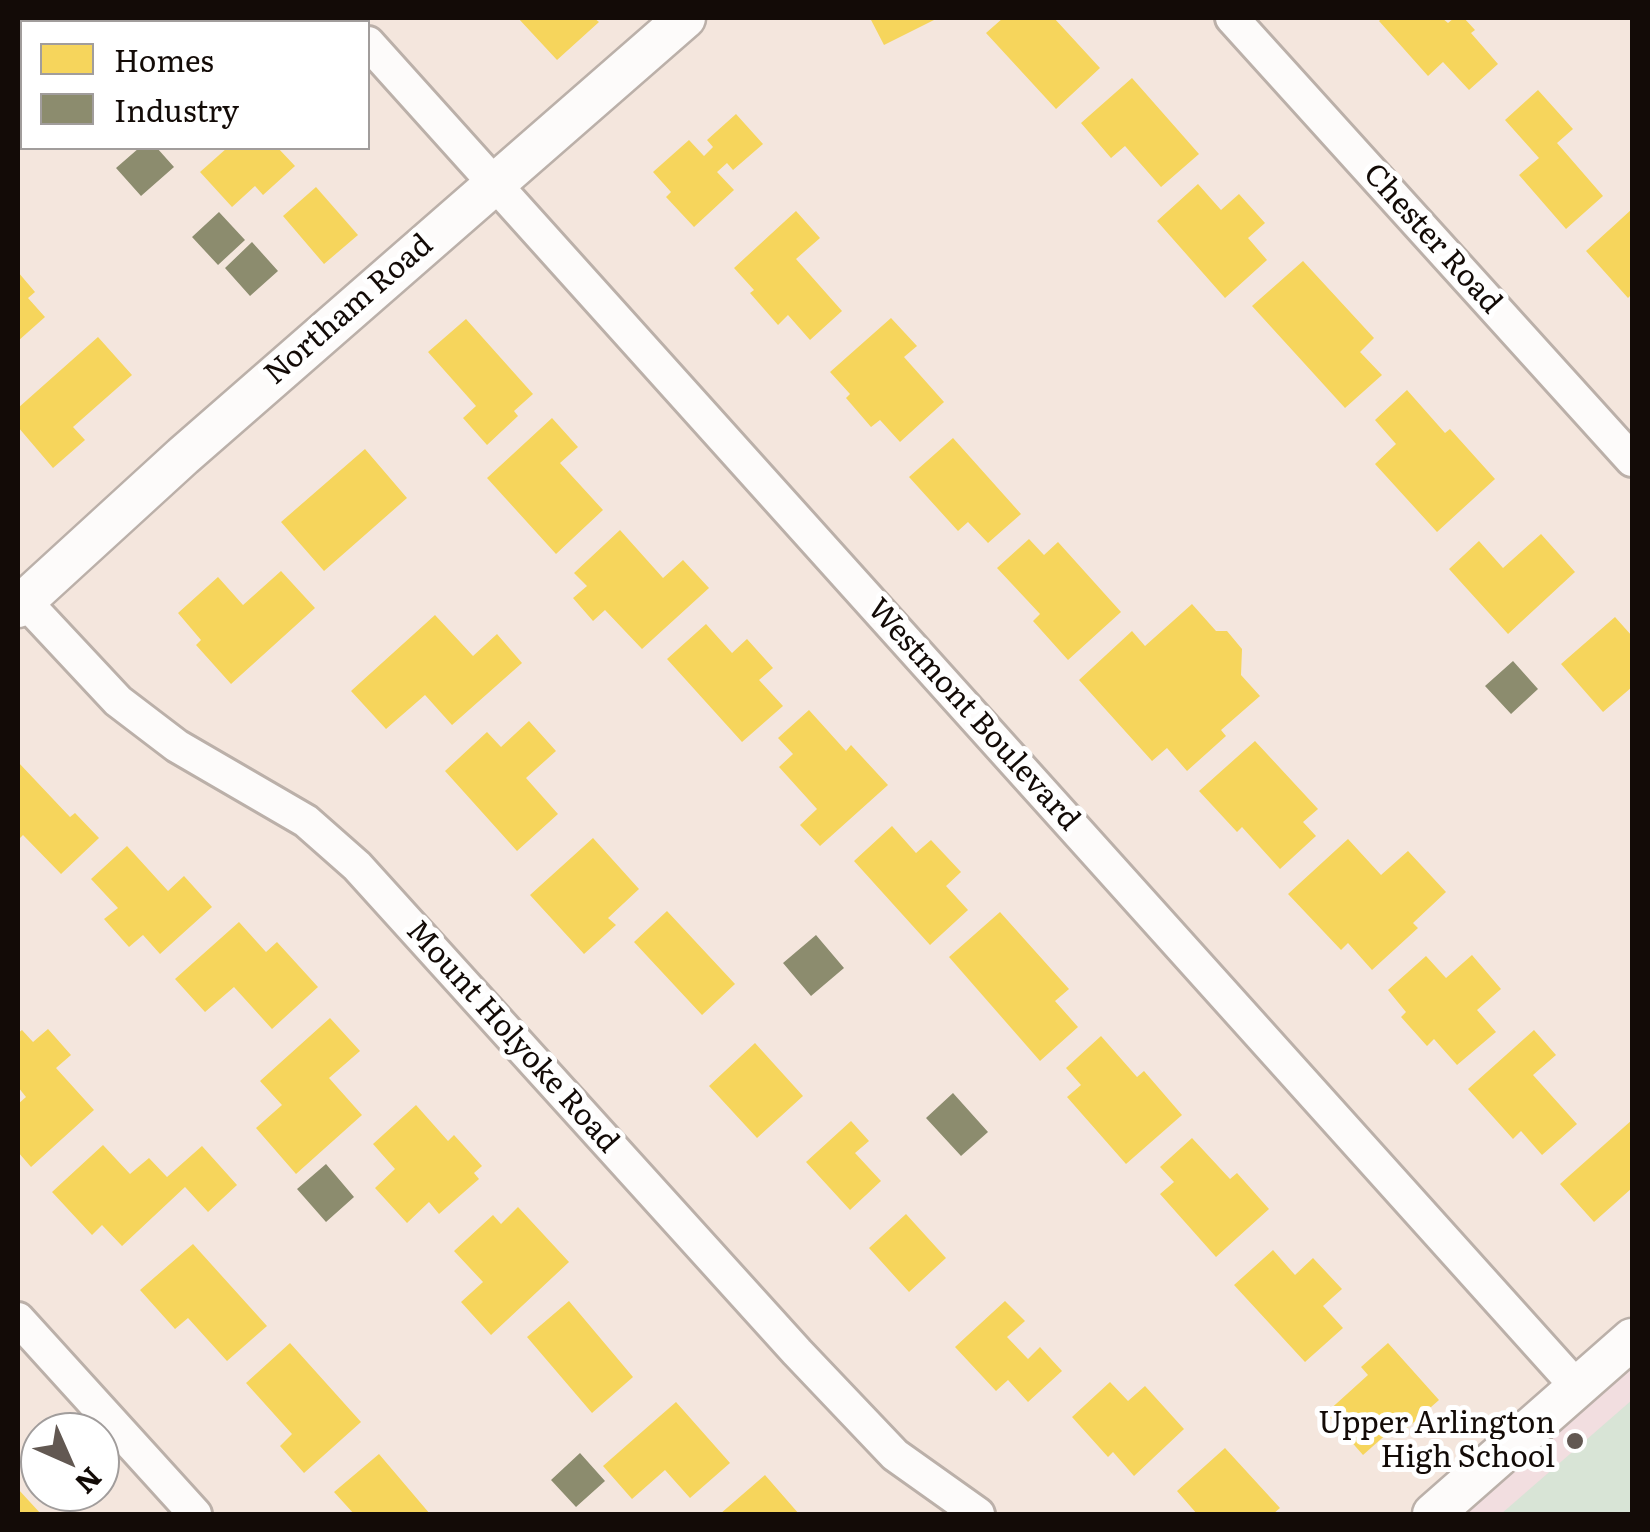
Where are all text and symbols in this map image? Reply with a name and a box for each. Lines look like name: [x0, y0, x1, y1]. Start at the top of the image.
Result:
legend: [20, 20, 370, 150]
text: Homes: [114, 37, 214, 81]
text: Industry: [114, 87, 239, 131]
street label: Chester Road: [1355, 157, 1509, 321]
street label: Northam Road: [258, 227, 440, 393]
street label: Westmont Boulevard: [859, 592, 1087, 838]
street label: Mount Holyoke Road: [398, 913, 626, 1161]
place label: Upper Arlington High School: [1318, 1406, 1555, 1476]
north arrow: [20, 1412, 120, 1512]
marker: Upper Arlington High School: [1564, 1430, 1586, 1452]
text: N: [67, 1459, 113, 1505]

